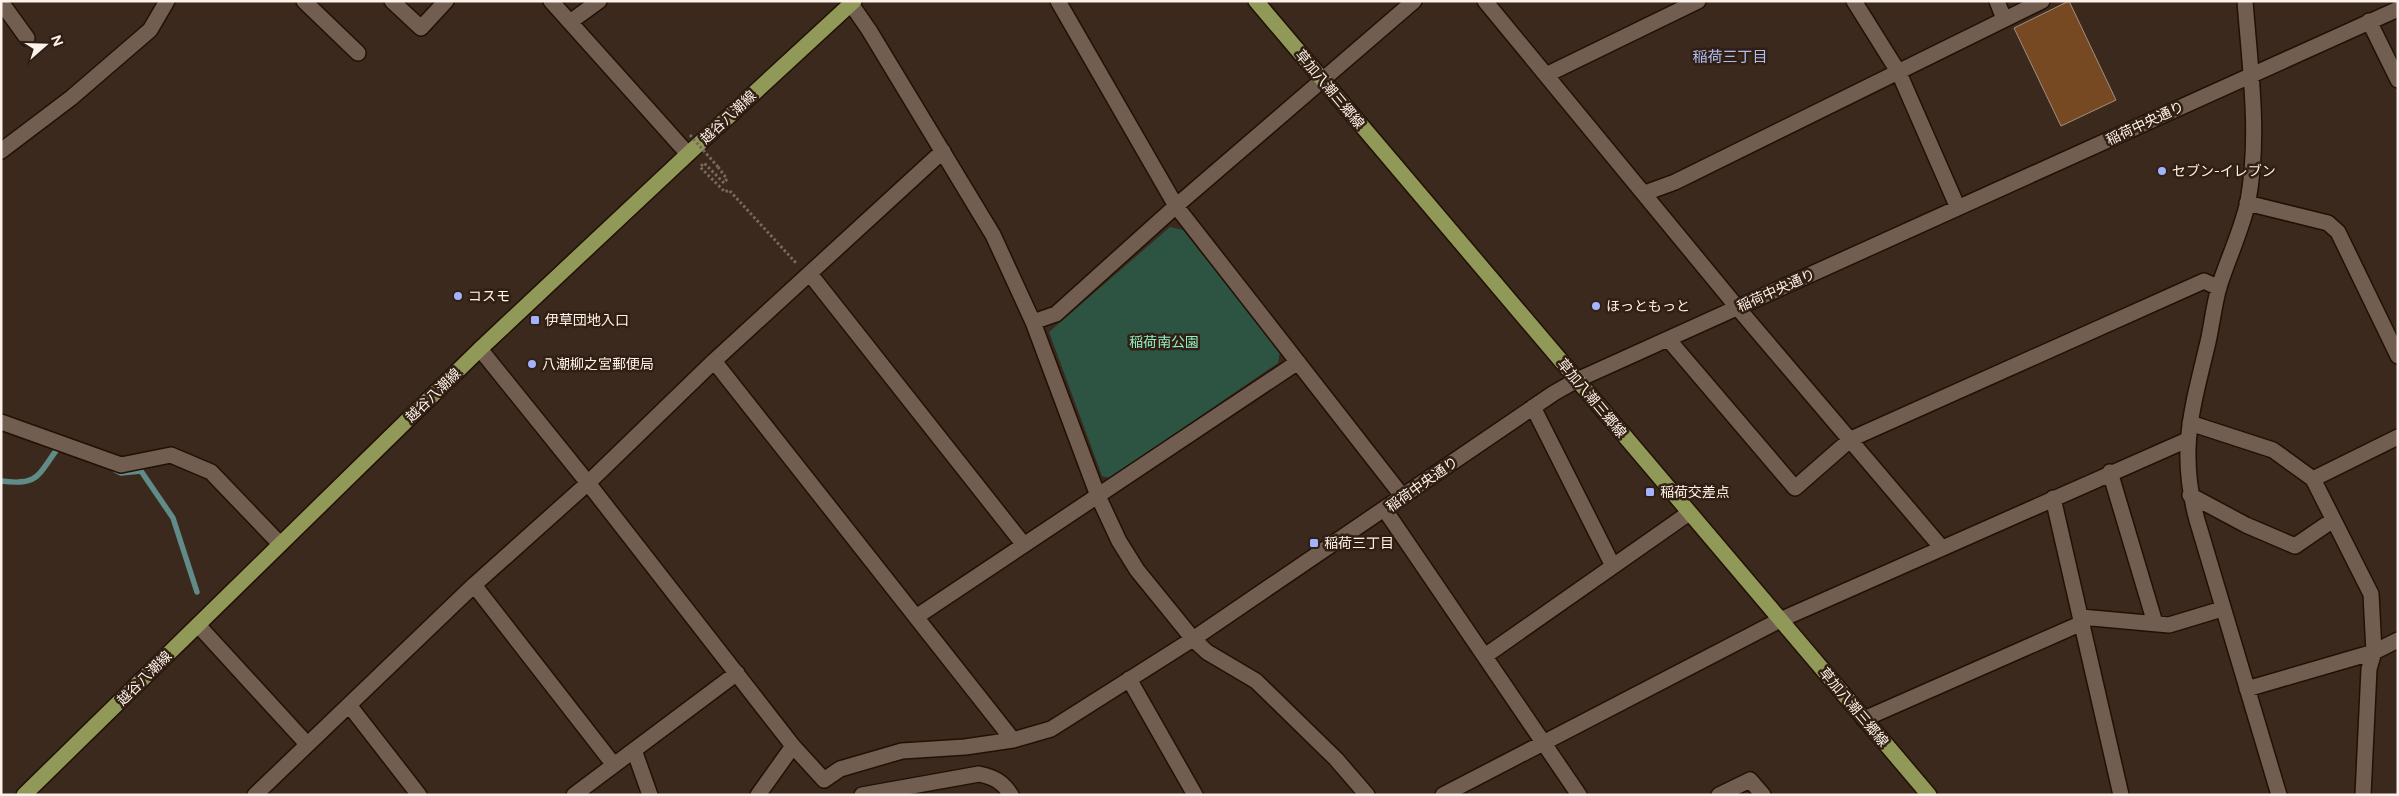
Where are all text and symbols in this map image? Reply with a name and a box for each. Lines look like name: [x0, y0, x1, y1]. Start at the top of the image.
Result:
north arrow: [20, 20, 70, 70]
text: N: [47, 33, 67, 49]
street label: 草加八潮三郷線: [1292, 46, 1368, 132]
district label: 稲荷三丁目: [1692, 48, 1768, 66]
street label: 越谷八潮線: [697, 87, 760, 147]
street label: 稲荷中央通り: [2104, 98, 2187, 149]
place label: セブン-イレブン: [2172, 163, 2276, 180]
marker: セブン-イレブン: [2156, 165, 2168, 177]
street label: 稲荷中央通り: [1734, 266, 1818, 315]
place label: コスモ: [468, 288, 510, 305]
marker: コスモ: [452, 290, 464, 302]
place label: ほっともっと: [1606, 298, 1690, 315]
marker: ほっともっと: [1590, 300, 1602, 312]
place label: 伊草団地入口: [545, 312, 629, 329]
marker: 伊草団地入口: [529, 314, 541, 326]
park label: 稲荷南公園: [1129, 334, 1199, 351]
street label: 草加八潮三郷線: [1554, 355, 1630, 441]
place label: 八潮柳之宮郵便局: [542, 356, 654, 373]
marker: 八潮柳之宮郵便局: [526, 358, 538, 370]
street label: 越谷八潮線: [402, 365, 464, 426]
street label: 稲荷中央通り: [1383, 453, 1462, 515]
place label: 稲荷交差点: [1660, 484, 1730, 501]
marker: 稲荷交差点: [1644, 486, 1656, 498]
place label: 稲荷三丁目: [1324, 535, 1394, 552]
marker: 稲荷三丁目: [1308, 537, 1320, 549]
street label: 越谷八潮線: [114, 648, 175, 709]
street label: 草加八潮三郷線: [1816, 664, 1892, 750]

